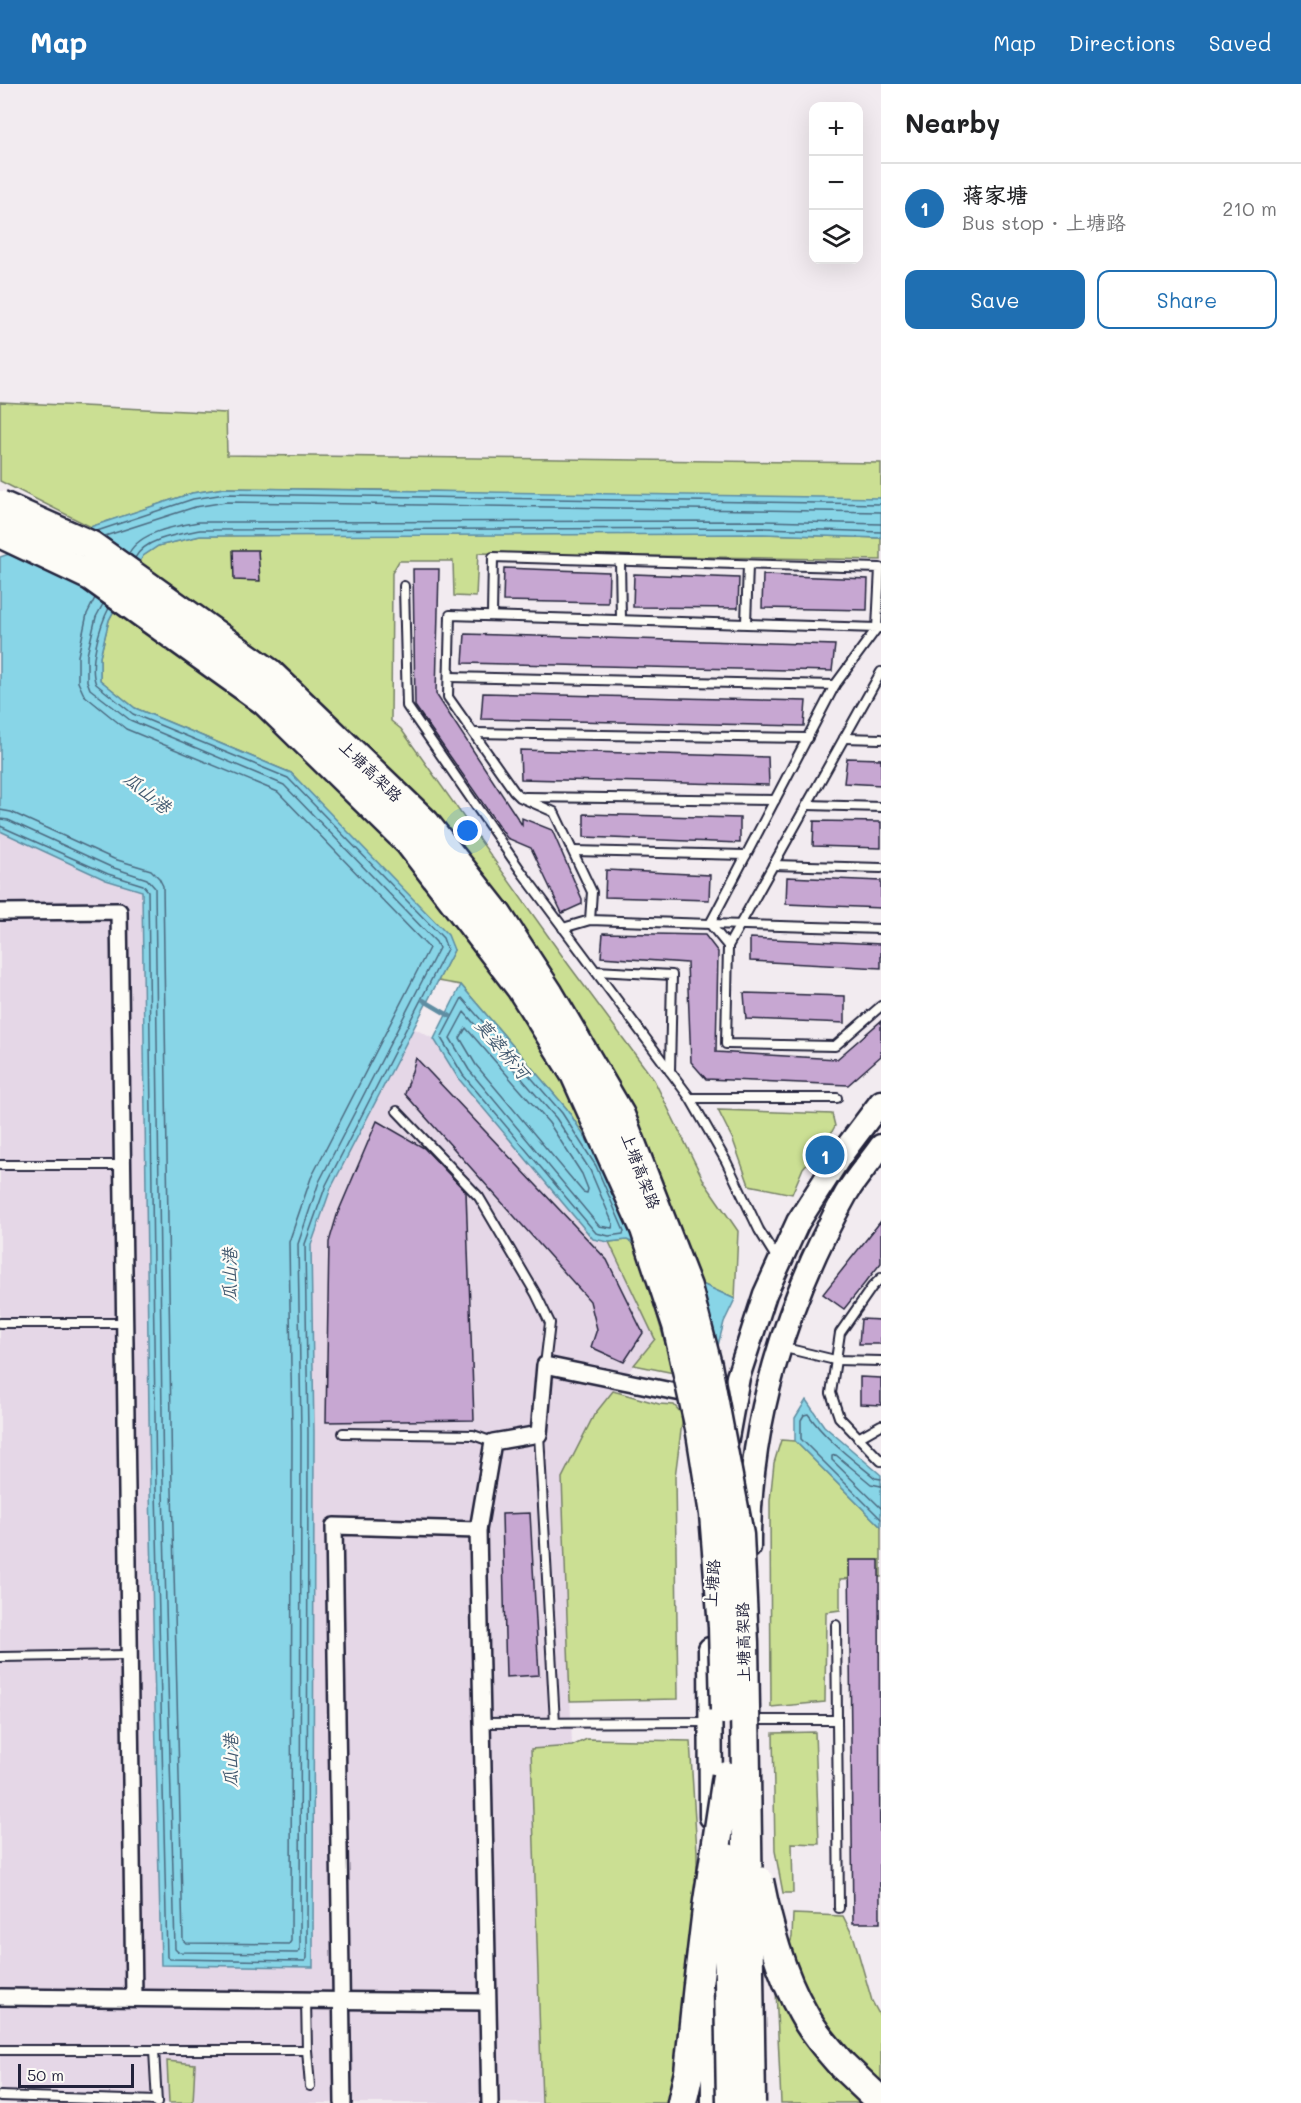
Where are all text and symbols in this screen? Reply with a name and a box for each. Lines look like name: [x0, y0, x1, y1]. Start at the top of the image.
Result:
text: Map: [30, 24, 87, 60]
text: Map: [993, 29, 1036, 56]
text: Directions: [1069, 29, 1176, 56]
text: Saved: [1209, 29, 1271, 56]
map controls: [809, 102, 863, 264]
button: +: [809, 102, 863, 156]
text: Nearby: [905, 106, 1000, 140]
button: −: [809, 156, 863, 210]
text: 蒋家塘: [962, 180, 1028, 209]
text: 1: [920, 195, 929, 221]
text: 210 m: [1222, 195, 1277, 221]
text: Bus stop · 上塘路: [962, 209, 1126, 235]
button: layers: [809, 210, 863, 264]
button: Save: [905, 270, 1085, 329]
button: Share: [1097, 270, 1277, 329]
street label: 上塘高架路: [335, 735, 407, 806]
water label: 瓜山港: [119, 766, 178, 820]
your location: [453, 816, 482, 845]
water label: 莫婆桥河: [470, 1013, 537, 1086]
street label: 上塘高架路: [617, 1130, 666, 1212]
pin: 1: [806, 1132, 844, 1178]
water label: 瓜山港: [217, 1246, 241, 1302]
street label: 上塘路: [699, 1558, 724, 1608]
street label: 上塘高架路: [731, 1602, 754, 1682]
water label: 瓜山港: [218, 1732, 242, 1788]
scale bar: [18, 2061, 134, 2088]
text: 50 m: [27, 2064, 64, 2085]

